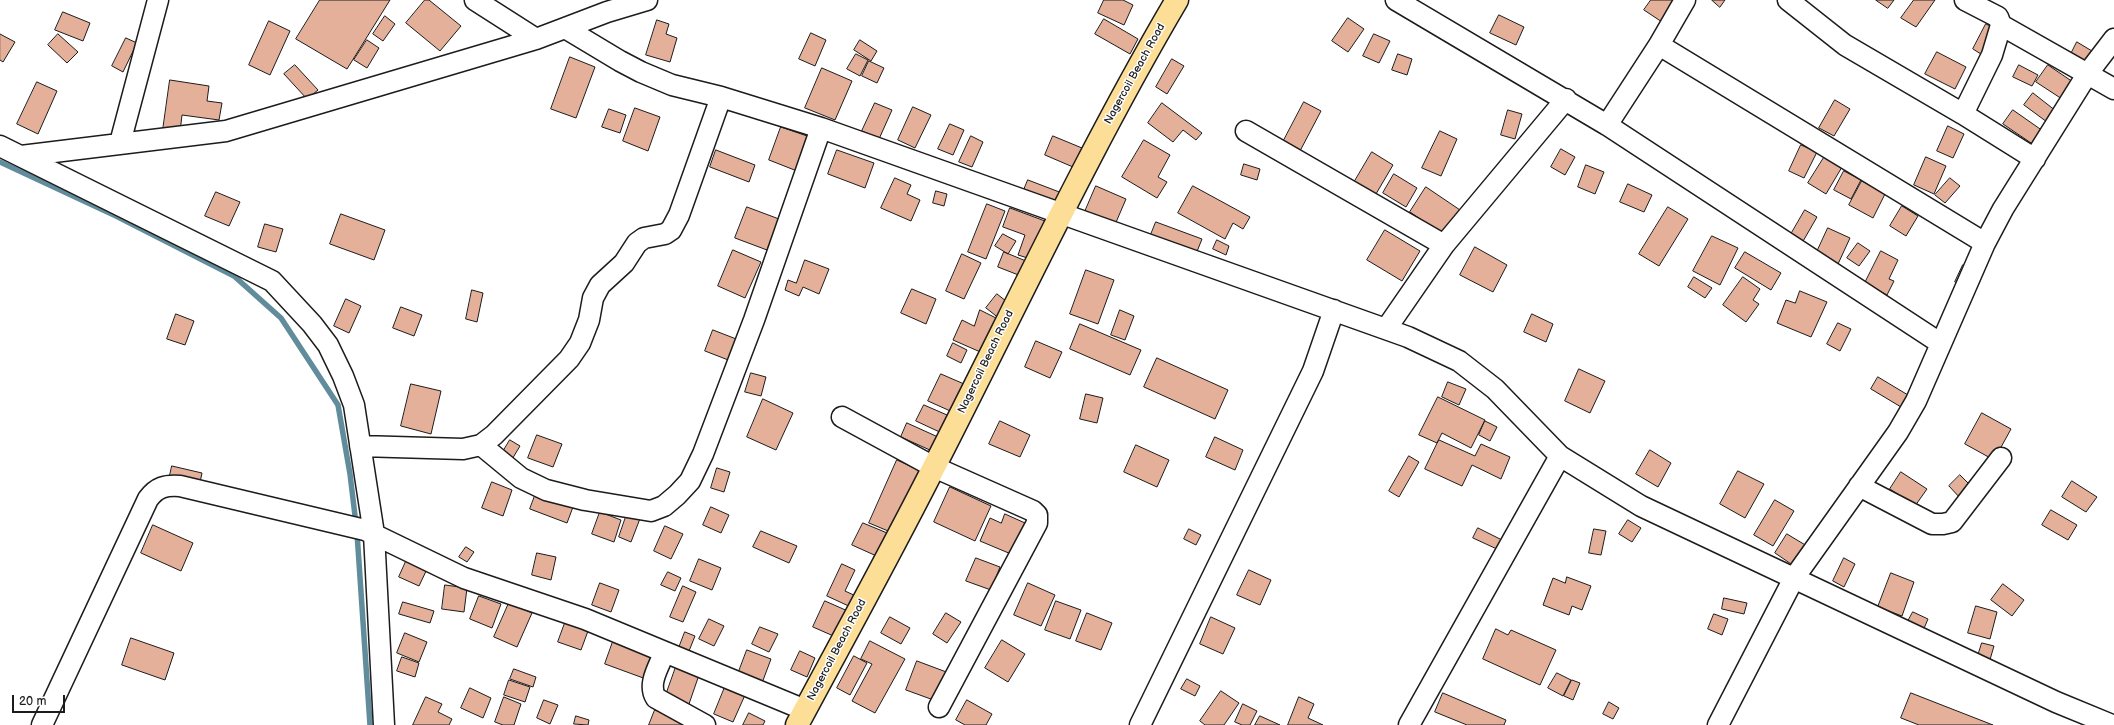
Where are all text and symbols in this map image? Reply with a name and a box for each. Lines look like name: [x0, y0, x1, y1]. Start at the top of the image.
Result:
street label: Nagercoil Beach Road: [1102, 21, 1168, 127]
street label: Nagercoil Beach Road: [955, 308, 1017, 416]
street label: Nagercoil Beach Road: [805, 597, 869, 703]
scale bar: [14, 687, 67, 713]
text: 20 m: [19, 694, 46, 709]

